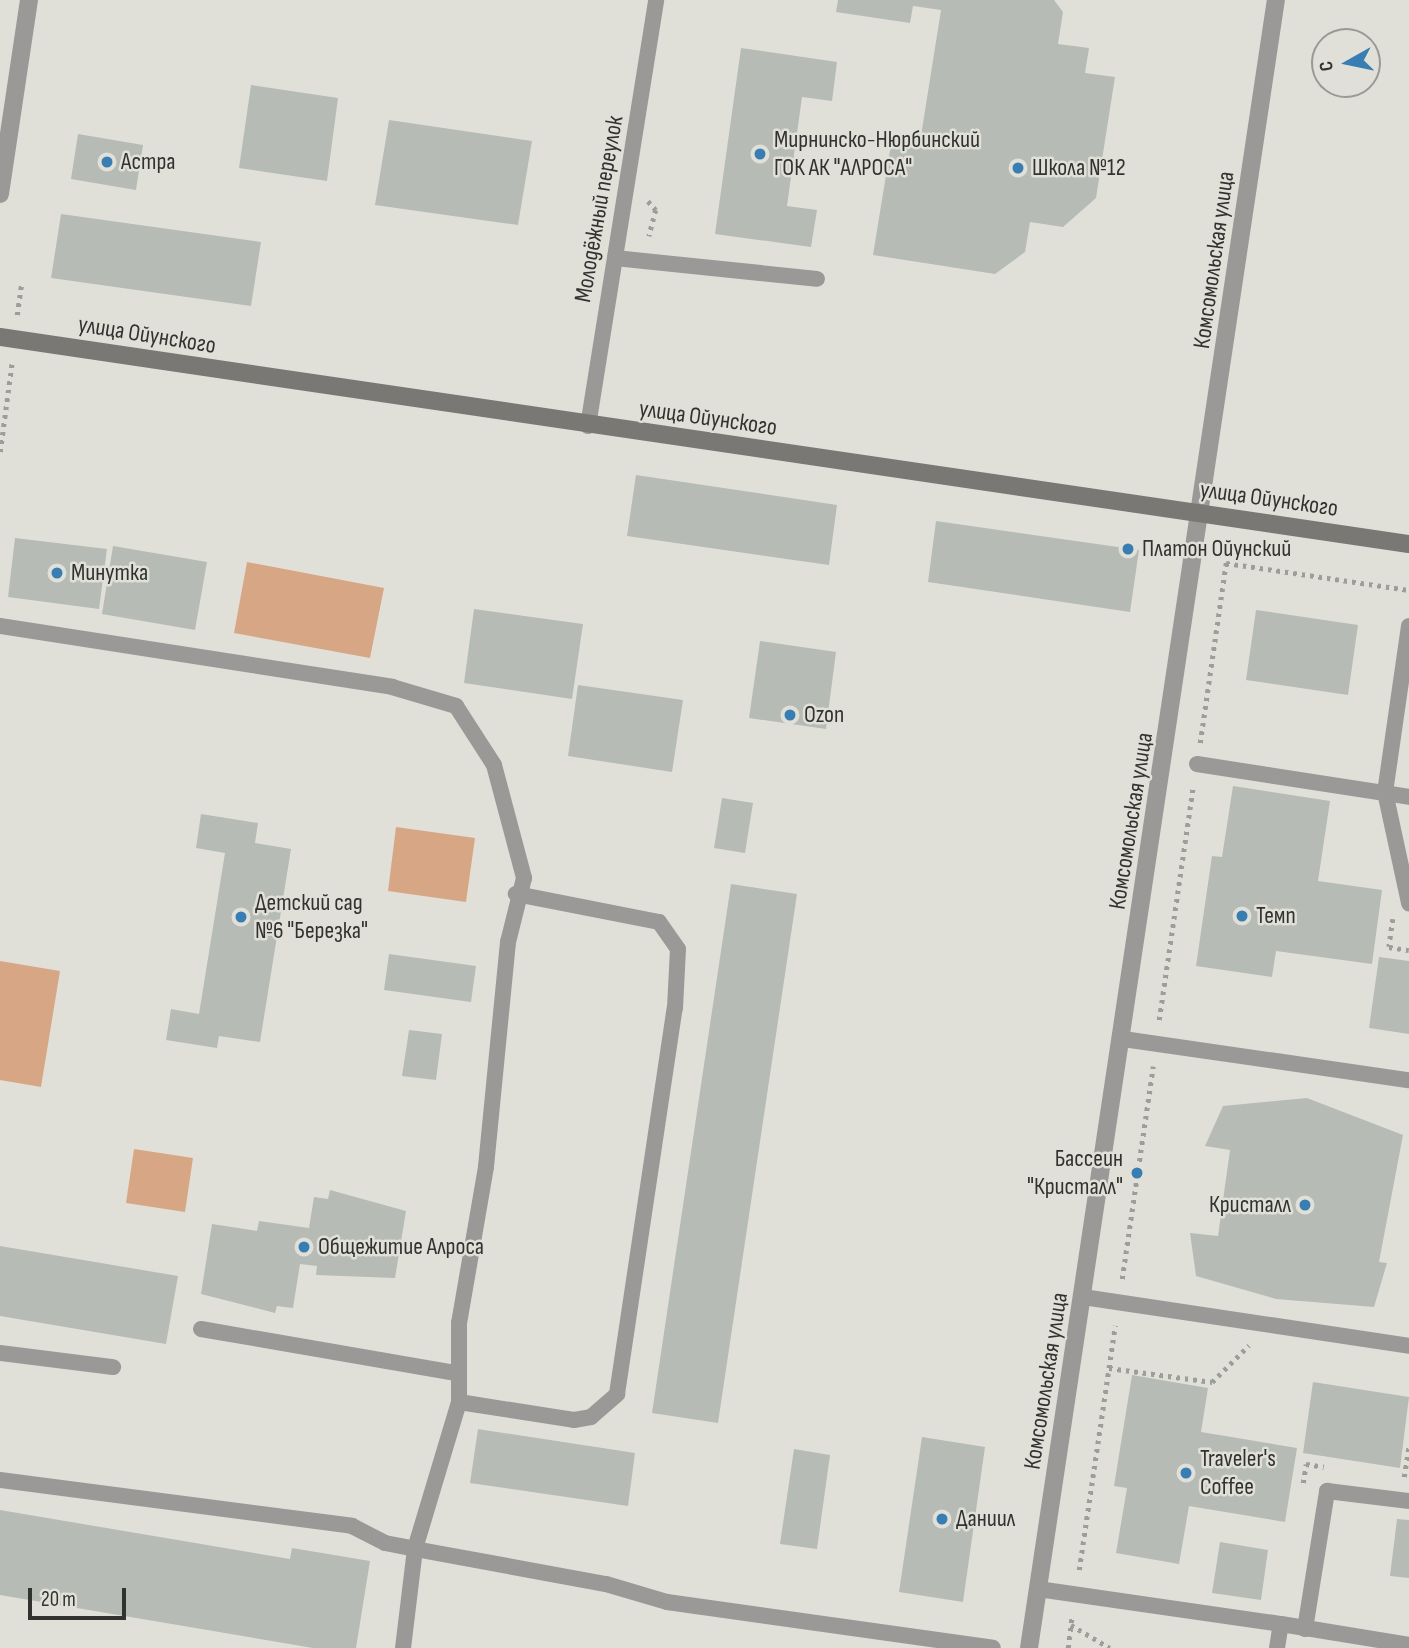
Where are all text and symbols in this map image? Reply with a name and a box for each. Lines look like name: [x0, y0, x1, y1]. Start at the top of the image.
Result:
north arrow: [1311, 28, 1381, 98]
text: С: [1315, 59, 1339, 73]
street label: Молодёжный переулок: [568, 114, 630, 304]
place label: Мирнинско-Нюрбинский ГОК АК "АЛРОСА": [774, 126, 980, 182]
marker: Мирнинско-Нюрбинский ГОК АК "АЛРОСА": [752, 146, 768, 162]
place label: Астра: [121, 148, 176, 176]
marker: Астра: [99, 154, 115, 170]
place label: Школа №12: [1032, 154, 1126, 182]
marker: Школа №12: [1010, 160, 1026, 176]
street label: Комсомольская улица: [1187, 170, 1241, 350]
street label: улица Ойунского: [76, 310, 218, 360]
street label: улица Ойунского: [637, 394, 779, 442]
street label: улица Ойунского: [1198, 475, 1340, 523]
place label: Платон Ойунский: [1142, 535, 1291, 563]
marker: Платон Ойунский: [1120, 541, 1136, 557]
place label: Минутка: [71, 559, 148, 587]
marker: Минутка: [49, 565, 65, 581]
place label: Ozon: [804, 701, 844, 729]
marker: Ozon: [782, 707, 798, 723]
street label: Комсомольская улица: [1103, 731, 1159, 911]
place label: Детский сад №6 "Березка": [255, 889, 368, 945]
place label: Темп: [1256, 902, 1296, 930]
marker: Темп: [1234, 908, 1250, 924]
marker: Детский сад №6 "Березка": [233, 909, 249, 925]
place label: Бассеин "Кристалл": [1027, 1145, 1123, 1201]
marker: Бассеин "Кристалл": [1129, 1165, 1145, 1181]
place label: Кристалл: [1209, 1191, 1291, 1219]
marker: Кристалл: [1297, 1197, 1313, 1213]
place label: Общежитие Алроса: [318, 1233, 484, 1261]
marker: Общежитие Алроса: [296, 1239, 312, 1255]
street label: Комсомольская улица: [1018, 1291, 1074, 1471]
place label: Traveler's Coffee: [1200, 1445, 1276, 1501]
marker: Traveler's Coffee: [1178, 1465, 1194, 1481]
place label: Даниил: [956, 1505, 1015, 1533]
marker: Даниил: [934, 1511, 950, 1527]
scale bar: [32, 1574, 130, 1618]
text: 20 m: [41, 1587, 76, 1612]

